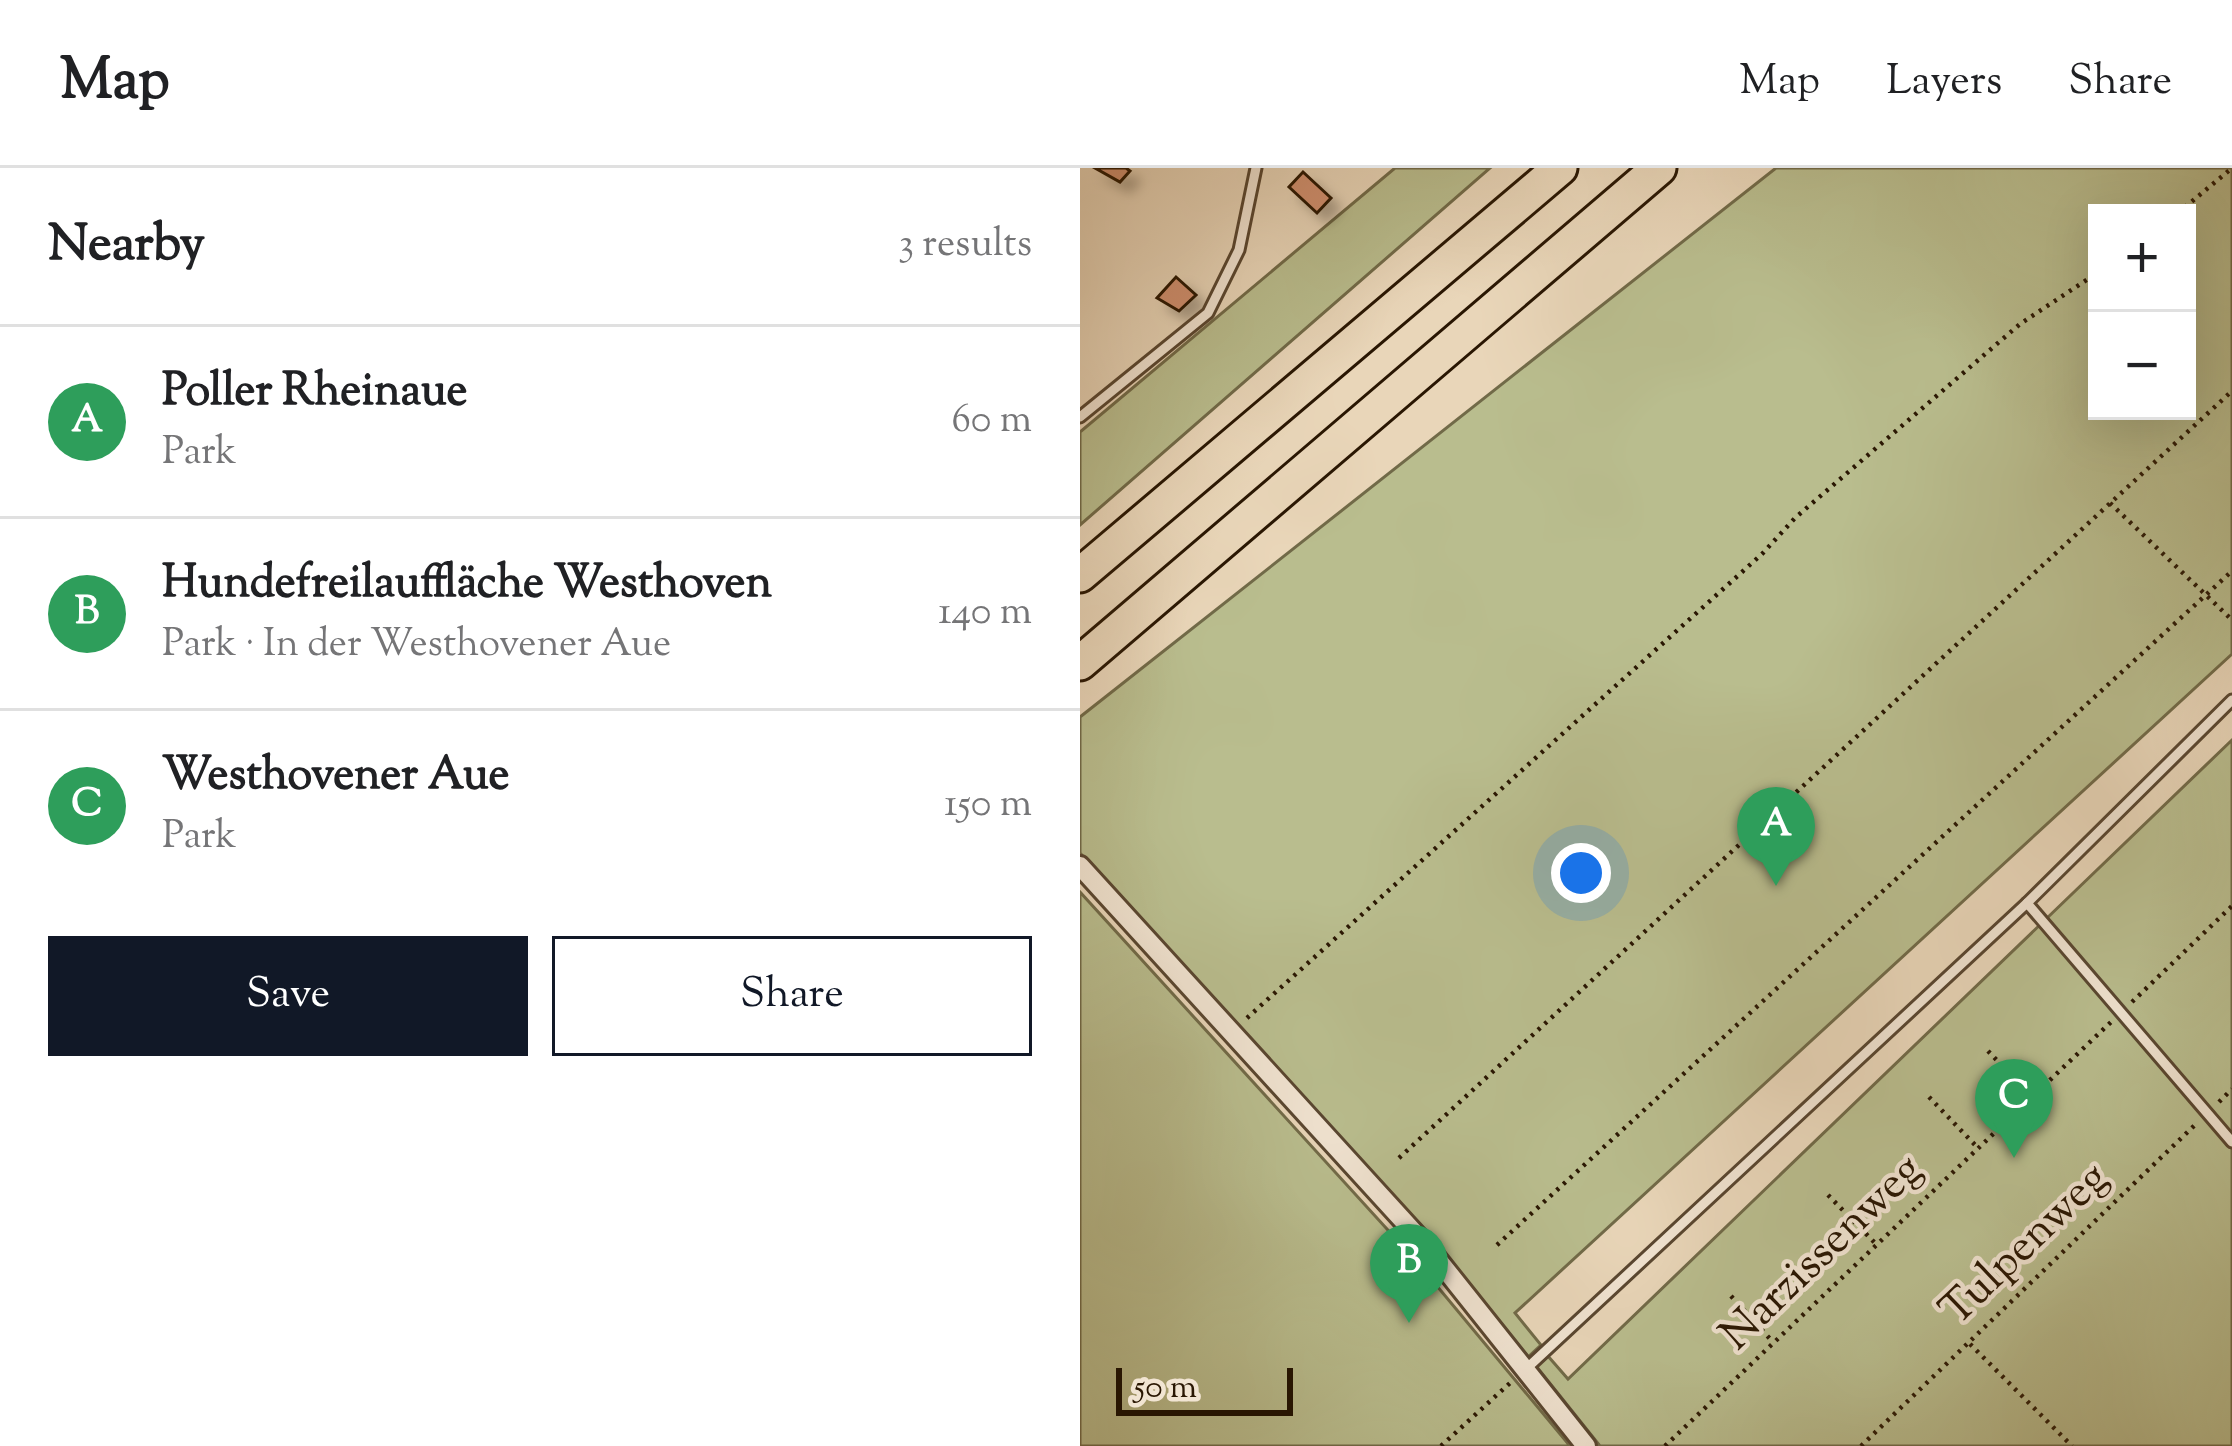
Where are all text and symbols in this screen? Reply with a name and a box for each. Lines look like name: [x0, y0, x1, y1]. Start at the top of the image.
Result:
text: Map: [60, 42, 170, 124]
text: Map: [1739, 53, 1820, 113]
text: Layers: [1886, 53, 2002, 113]
text: Share: [2068, 53, 2172, 113]
map controls: [2088, 204, 2196, 420]
button: +: [2088, 204, 2196, 312]
text: Nearby: [48, 210, 205, 283]
text: 3 results: [898, 218, 1032, 274]
button: −: [2088, 312, 2196, 420]
text: Poller Rheinaue: [162, 361, 468, 426]
text: A: [71, 394, 103, 450]
text: 60 m: [951, 394, 1032, 450]
text: Park: [162, 426, 237, 482]
text: Hundefreilauffläche Westhoven: [162, 553, 772, 618]
text: B: [75, 586, 99, 642]
text: 140 m: [938, 586, 1032, 642]
text: Park · In der Westhovener Aue: [162, 618, 671, 674]
text: Westhovener Aue: [162, 745, 510, 810]
text: C: [71, 778, 103, 834]
text: 150 m: [944, 778, 1032, 834]
pin: A: [1737, 787, 1815, 886]
text: Park: [162, 810, 237, 866]
your location: [1551, 843, 1611, 903]
button: Save: [48, 936, 528, 1056]
button: Share: [552, 936, 1032, 1056]
pin: C: [1975, 1059, 2053, 1158]
street label: Narzissenweg: [1707, 1141, 1939, 1367]
street label: Tulpenweg: [1927, 1149, 2125, 1343]
pin: B: [1370, 1224, 1448, 1323]
scale bar: [1116, 1362, 1293, 1415]
text: 50 m: [1134, 1365, 1197, 1413]

